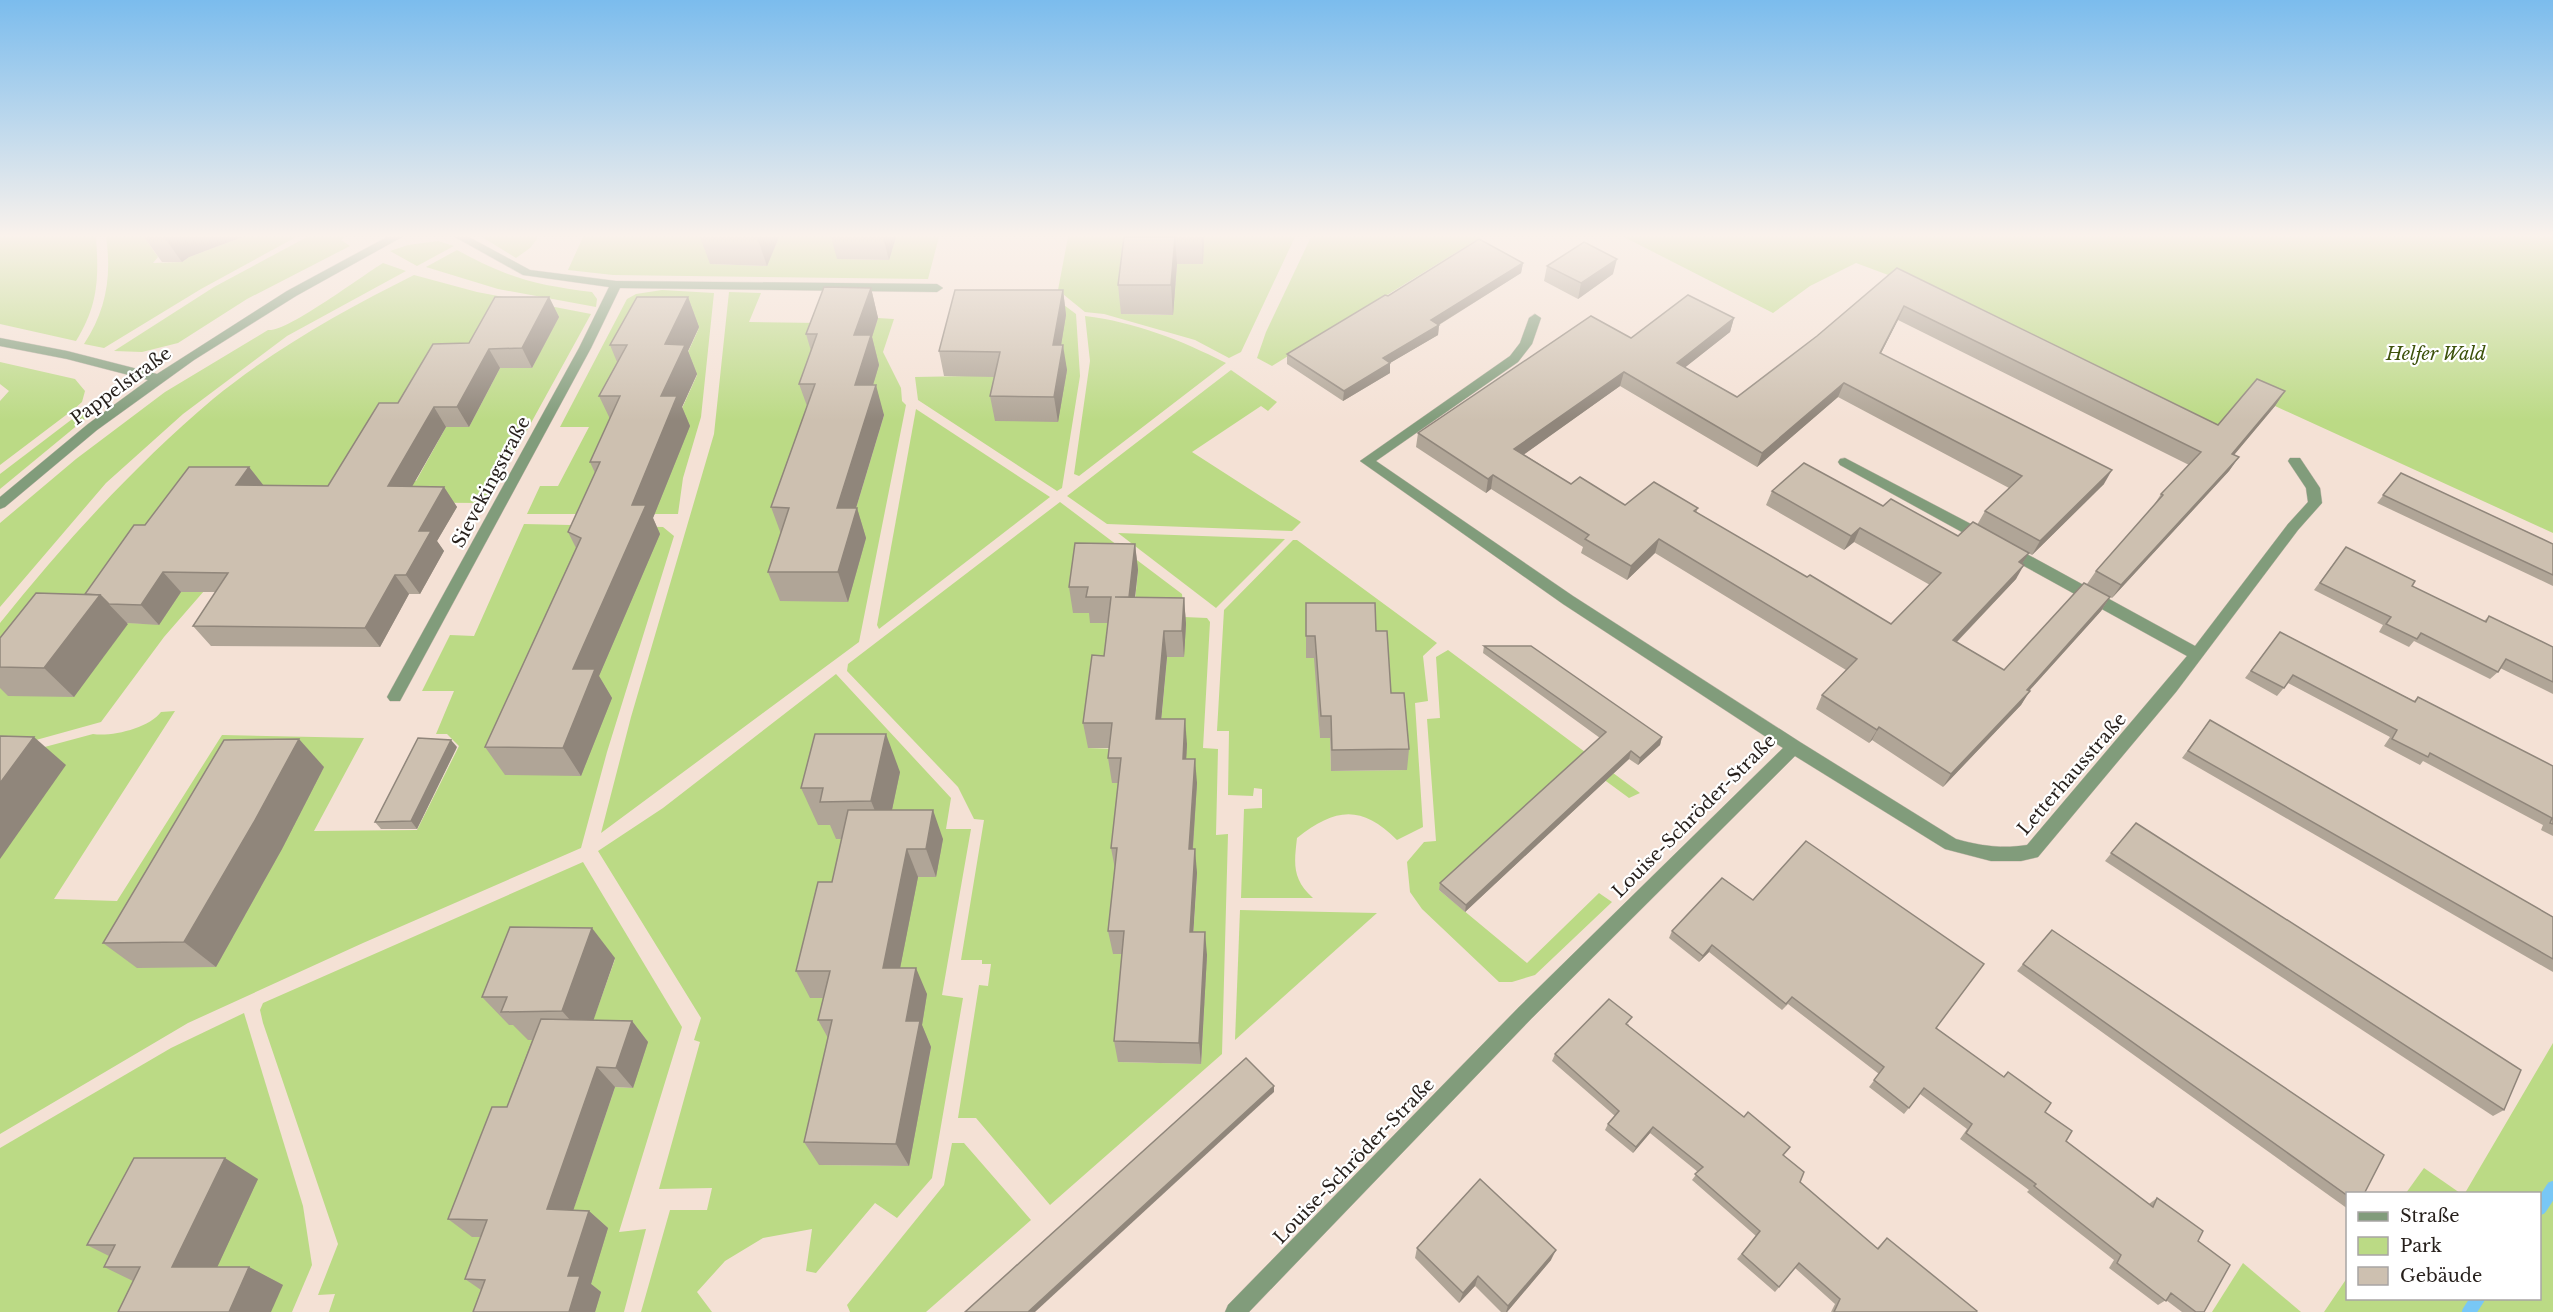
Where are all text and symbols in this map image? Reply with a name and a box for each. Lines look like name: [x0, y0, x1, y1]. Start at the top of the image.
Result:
street label: Pappelstraße: [66, 342, 176, 430]
park label: Helfer Wald: [2385, 343, 2486, 365]
street label: Sievekingstraße: [447, 413, 535, 551]
street label: Letterhausstraße: [2013, 708, 2131, 840]
street label: Louise-Schröder-Straße: [1608, 730, 1780, 902]
street label: Louise-Schröder-Straße: [1269, 1074, 1439, 1248]
legend: [2346, 1192, 2541, 1300]
text: Straße: [2400, 1205, 2460, 1227]
text: Park: [2400, 1235, 2442, 1257]
text: Gebäude: [2400, 1265, 2482, 1287]

